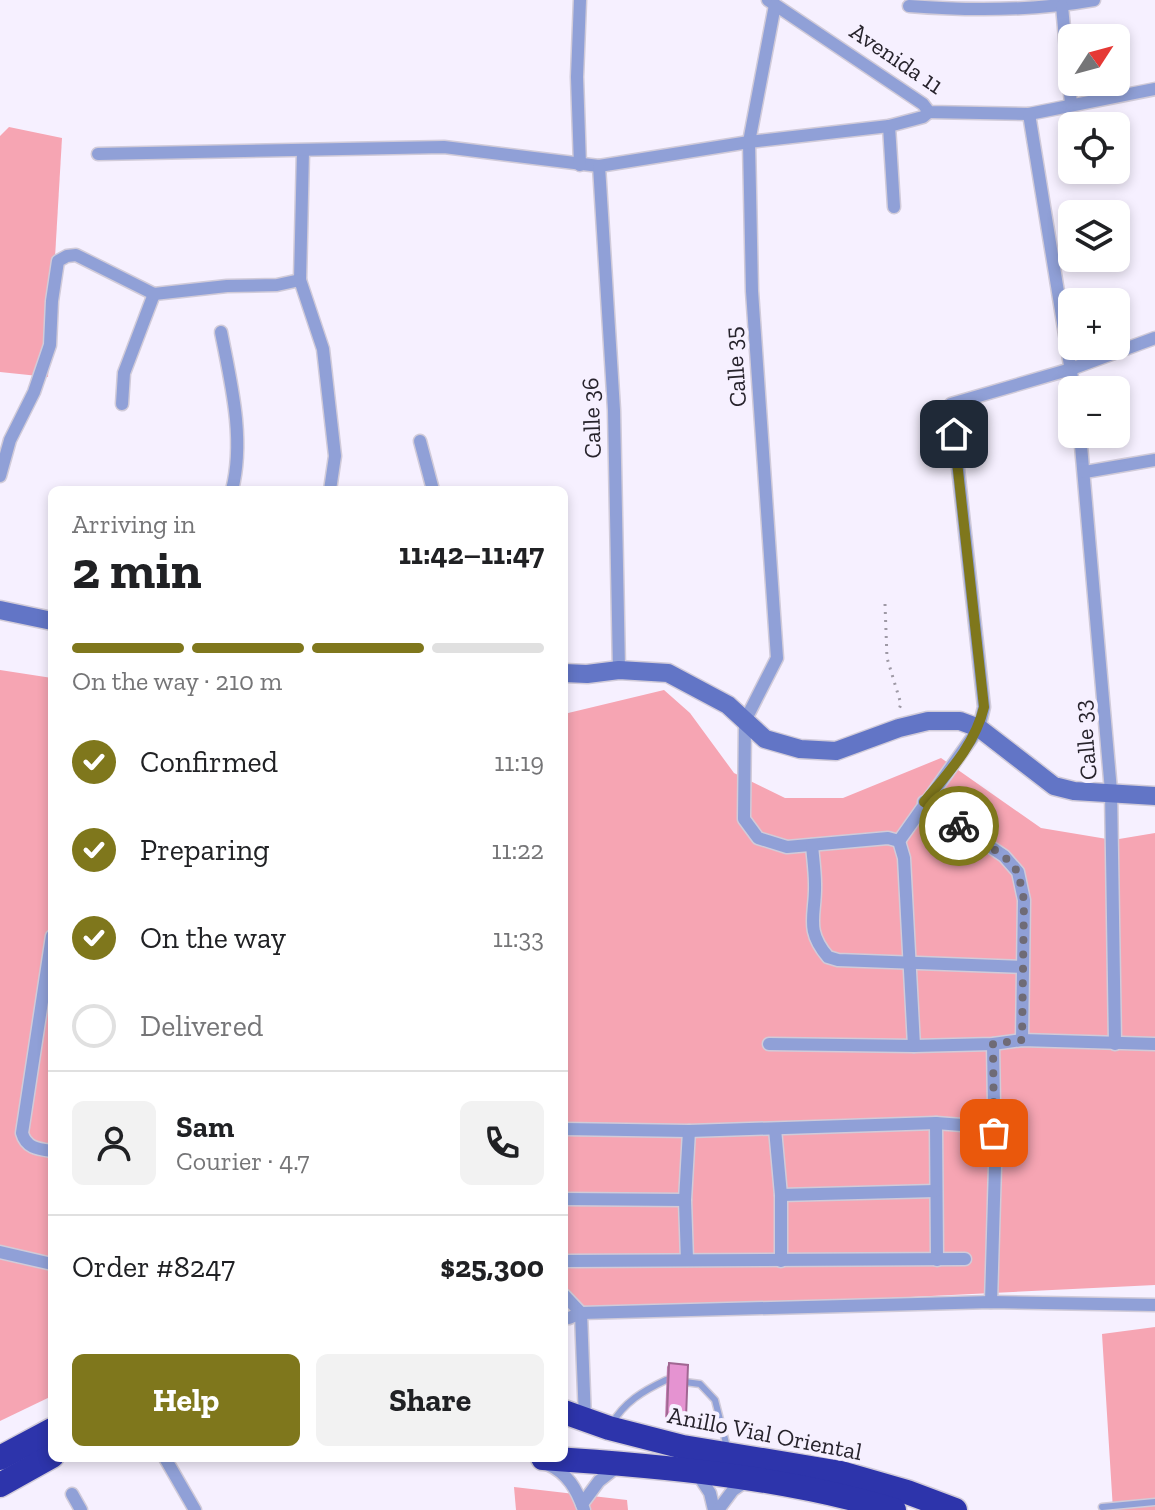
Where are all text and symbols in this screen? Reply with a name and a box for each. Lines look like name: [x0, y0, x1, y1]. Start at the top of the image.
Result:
street label: Avenida 11: [845, 16, 949, 100]
north arrow: [1058, 24, 1130, 96]
map controls: [1058, 24, 1130, 448]
button: locate: [1058, 112, 1130, 184]
button: layers: [1058, 200, 1130, 272]
button: +: [1058, 288, 1130, 360]
street label: Calle 35: [718, 326, 752, 408]
button: −: [1058, 376, 1130, 448]
street label: Calle 36: [575, 377, 607, 459]
pin: [920, 400, 988, 468]
icon: home: [932, 412, 976, 456]
text: Arriving in: [72, 508, 195, 540]
text: 11:42–11:47: [399, 536, 544, 572]
text: 2 min: [72, 539, 202, 601]
text: On the way · 210 m: [72, 665, 282, 697]
street label: Calle 33: [1067, 699, 1103, 781]
icon: check: [72, 740, 116, 784]
text: Confirmed: [140, 744, 278, 780]
text: 11:19: [494, 746, 544, 778]
courier: [919, 786, 999, 866]
icon: bike: [937, 804, 981, 848]
icon: check: [72, 828, 116, 872]
text: Preparing: [140, 832, 270, 868]
text: 11:22: [491, 834, 544, 866]
icon: check: [72, 916, 116, 960]
text: On the way: [140, 920, 286, 956]
text: 11:33: [493, 922, 544, 954]
text: Delivered: [140, 1008, 263, 1044]
pin: [960, 1099, 1028, 1167]
button: person: [72, 1101, 156, 1185]
button: phone: [460, 1101, 544, 1185]
text: Sam: [176, 1109, 234, 1145]
icon: bag: [972, 1111, 1016, 1155]
text: Courier · 4.7: [176, 1145, 310, 1177]
text: Order #8247: [72, 1249, 235, 1285]
text: $25,300: [440, 1249, 544, 1285]
button: Help: [72, 1354, 300, 1446]
button: Share: [316, 1354, 544, 1446]
street label: Anillo Vial Oriental: [665, 1400, 865, 1466]

